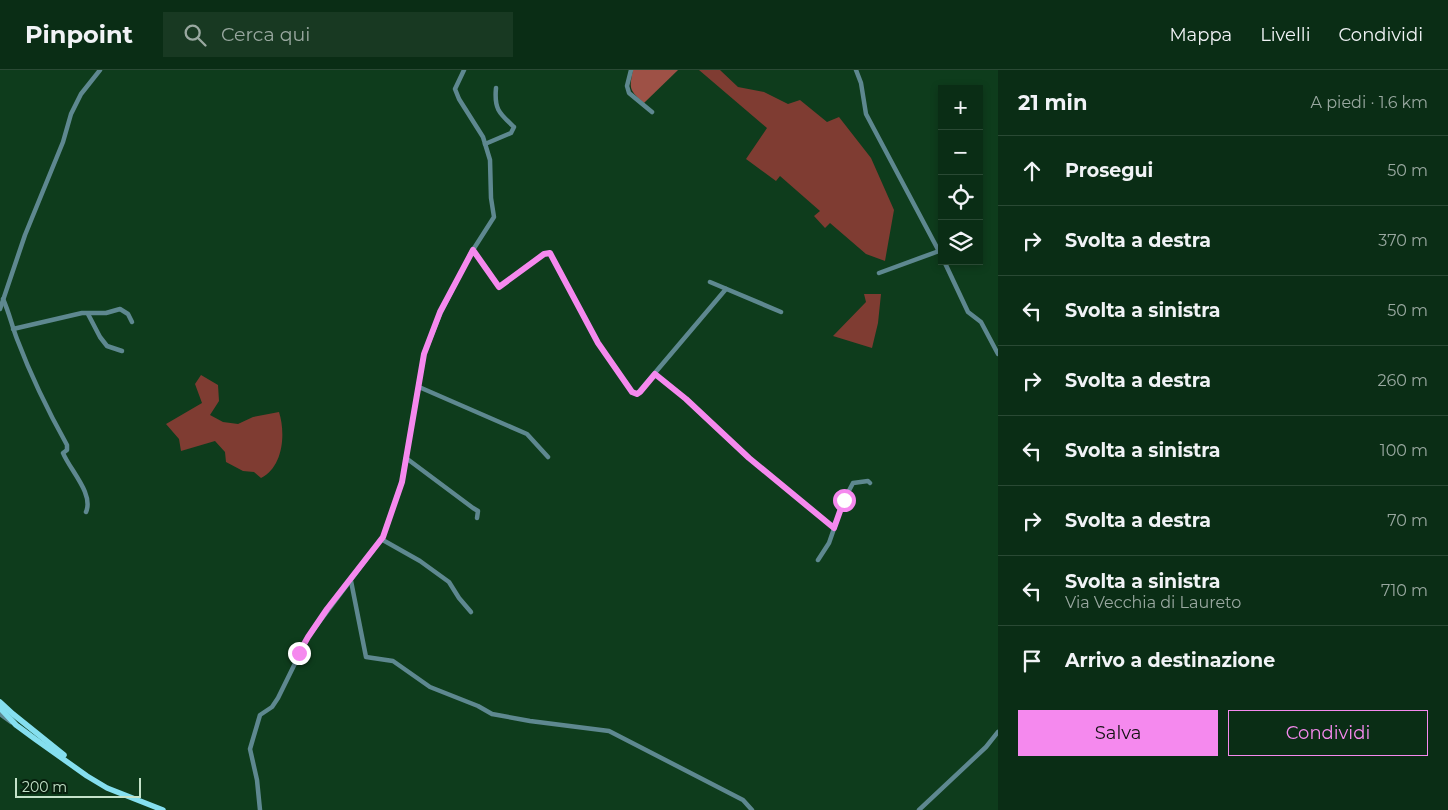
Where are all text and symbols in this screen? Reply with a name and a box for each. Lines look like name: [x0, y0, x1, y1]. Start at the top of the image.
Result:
search box: [163, 12, 513, 57]
text: Pinpoint: [25, 20, 133, 49]
icon: search: [181, 21, 209, 49]
text: Cerca qui: [221, 23, 310, 46]
text: Mappa: [1169, 24, 1232, 46]
text: Livelli: [1260, 24, 1311, 46]
text: Condividi: [1339, 24, 1423, 46]
map controls: [938, 85, 983, 265]
button: +: [938, 85, 983, 130]
text: 21 min: [1018, 90, 1087, 115]
text: A piedi · 1.6 km: [1311, 93, 1428, 112]
button: −: [938, 130, 983, 175]
icon: ahead: [1018, 157, 1046, 185]
text: Prosegui: [1065, 159, 1153, 182]
text: 50 m: [1387, 161, 1428, 180]
button: locate: [938, 175, 983, 220]
button: layers: [938, 220, 983, 265]
icon: right: [1018, 227, 1046, 255]
text: Svolta a destra: [1065, 229, 1211, 252]
text: 370 m: [1378, 231, 1428, 250]
icon: left: [1018, 297, 1046, 325]
text: Svolta a sinistra: [1065, 299, 1220, 322]
text: 50 m: [1387, 301, 1428, 320]
icon: right: [1018, 367, 1046, 395]
text: Svolta a destra: [1065, 369, 1211, 392]
text: 260 m: [1377, 371, 1428, 390]
icon: left: [1018, 437, 1046, 465]
text: Svolta a sinistra: [1065, 439, 1220, 462]
text: 100 m: [1380, 441, 1428, 460]
route start: [833, 489, 856, 512]
icon: right: [1018, 507, 1046, 535]
text: Svolta a destra: [1065, 509, 1211, 532]
text: 70 m: [1387, 511, 1428, 530]
text: Svolta a sinistra: [1065, 570, 1220, 593]
icon: left: [1018, 577, 1046, 605]
text: 710 m: [1381, 581, 1428, 600]
text: Via Vecchia di Laureto: [1065, 593, 1241, 612]
route end: [288, 642, 311, 665]
icon: arrive: [1018, 647, 1046, 675]
text: Arrivo a destinazione: [1065, 649, 1275, 672]
button: Salva: [1018, 710, 1218, 756]
button: Condividi: [1228, 710, 1428, 756]
scale bar: [15, 775, 141, 798]
text: 200 m: [22, 778, 67, 796]

